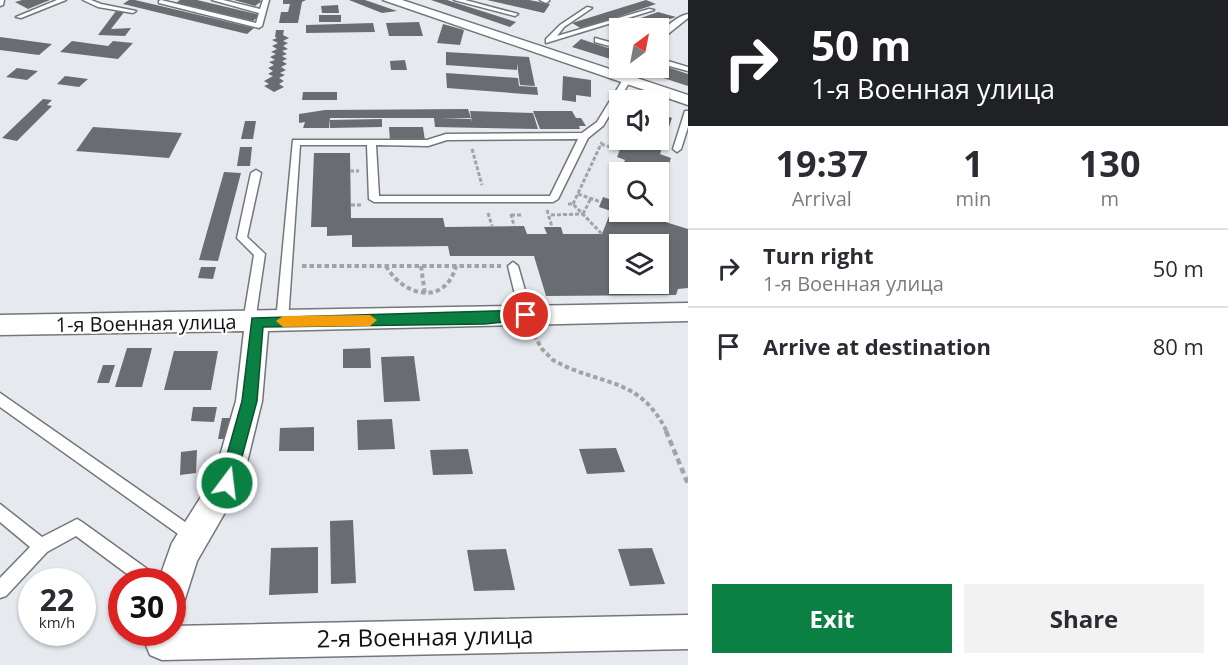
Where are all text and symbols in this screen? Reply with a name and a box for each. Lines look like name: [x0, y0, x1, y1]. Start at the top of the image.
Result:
text: 50 m: [811, 16, 911, 73]
north arrow: [609, 18, 669, 78]
map controls: [609, 18, 669, 294]
icon: right: [712, 24, 790, 102]
text: 1-я Военная улица: [811, 70, 1055, 107]
button: sound: [609, 90, 669, 150]
text: 19:37: [775, 139, 868, 188]
text: 1: [963, 139, 984, 188]
text: 130: [1079, 139, 1141, 188]
button: search: [609, 162, 669, 222]
text: Arrival: [792, 185, 852, 212]
text: min: [955, 185, 991, 212]
text: m: [1100, 185, 1119, 212]
button: layers: [609, 234, 669, 294]
text: Turn right: [763, 240, 874, 270]
icon: right: [712, 252, 745, 285]
text: 50 m: [1153, 253, 1204, 283]
text: 1-я Военная улица: [763, 270, 944, 297]
pin: [500, 289, 551, 340]
icon: arrive: [509, 298, 542, 331]
street label: 1-я Военная улица: [55, 308, 237, 338]
icon: arrive: [712, 330, 745, 363]
text: Arrive at destination: [763, 331, 991, 361]
text: 80 m: [1153, 331, 1204, 361]
position arrow: [195, 451, 259, 515]
speed limit sign: 30: [108, 568, 186, 646]
text: 22: [40, 579, 74, 620]
button: Exit: [712, 584, 952, 653]
button: Share: [964, 584, 1204, 653]
text: km/h: [39, 612, 75, 632]
street label: 2-я Военная улица: [316, 618, 534, 654]

